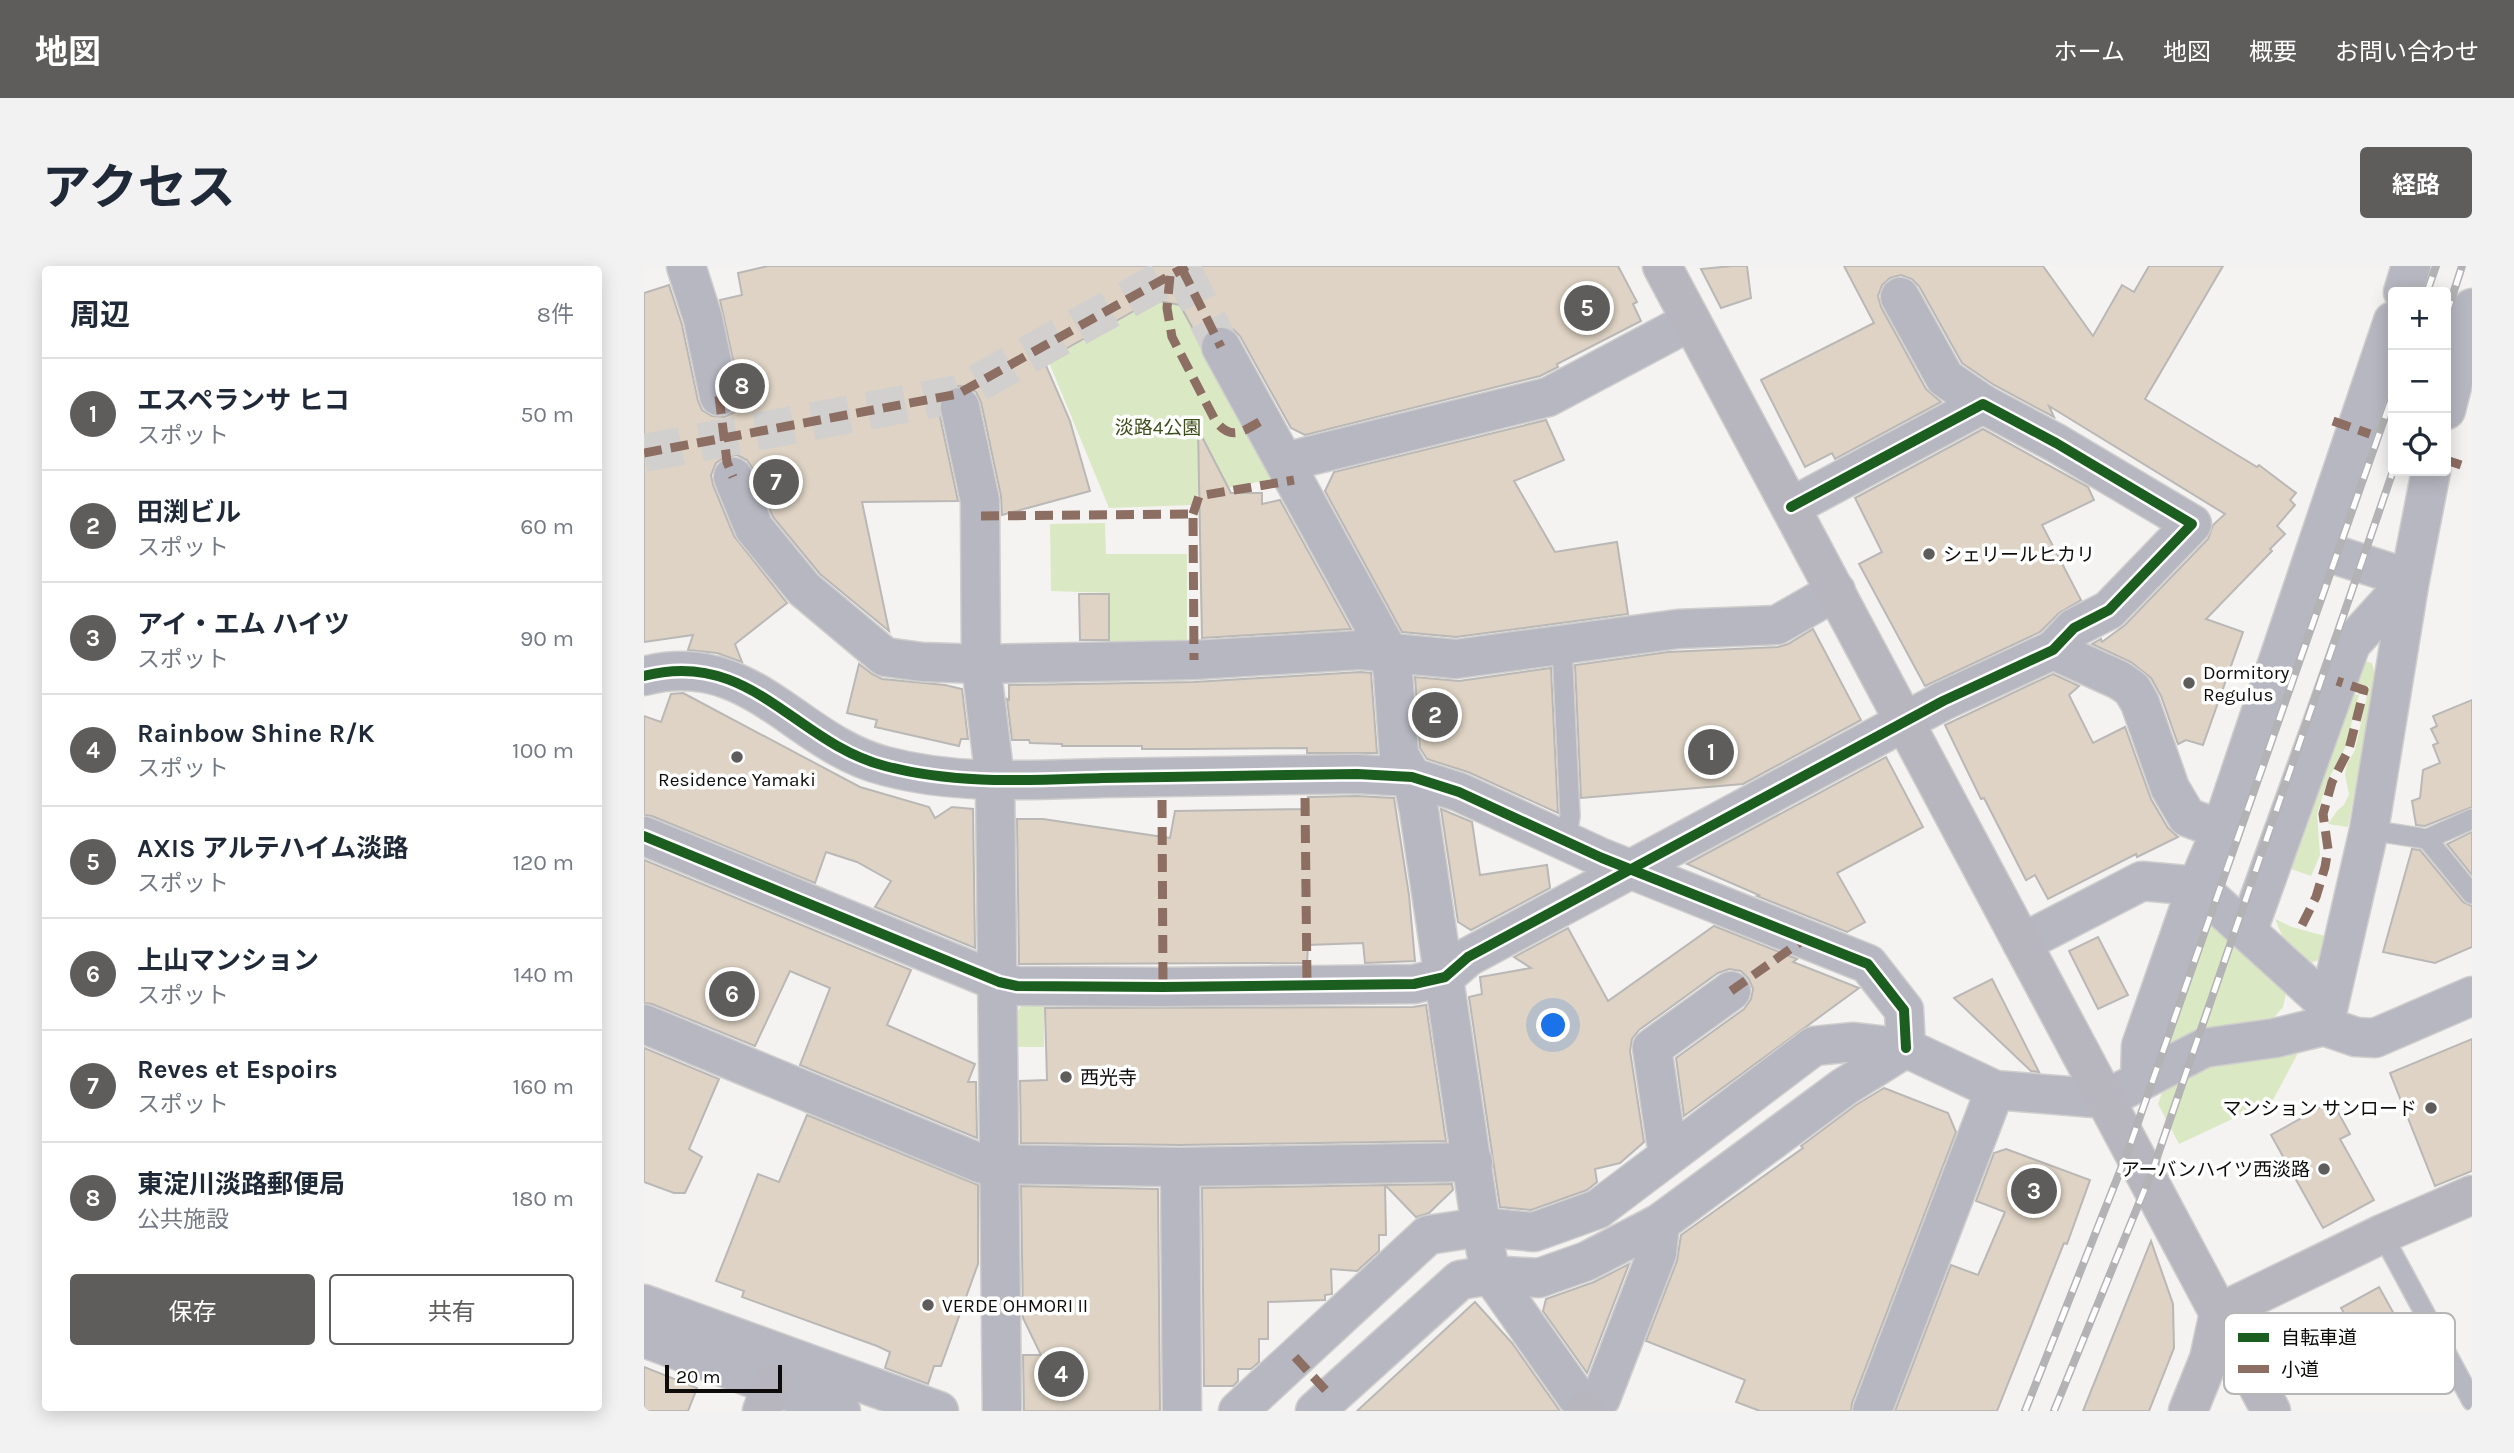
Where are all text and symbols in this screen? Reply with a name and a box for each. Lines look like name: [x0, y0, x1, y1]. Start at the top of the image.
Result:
text: 地図: [35, 33, 101, 71]
text: ホーム: [2054, 38, 2125, 66]
text: 地図: [2163, 38, 2211, 66]
text: 概要: [2249, 38, 2297, 66]
text: お問い合わせ: [2335, 38, 2479, 66]
button: 経路: [2360, 147, 2472, 218]
text: アクセス: [42, 159, 236, 216]
pin: 5: [1564, 282, 1610, 334]
map controls: [2388, 287, 2451, 476]
button: +: [2388, 287, 2451, 350]
text: 周辺: [70, 297, 130, 333]
text: 8件: [537, 301, 574, 328]
button: −: [2388, 350, 2451, 413]
pin: 8: [719, 360, 765, 412]
text: エスペランサ ヒコ: [137, 385, 350, 416]
text: 1: [89, 401, 97, 428]
text: 50 m: [520, 401, 574, 428]
button: locate: [2388, 413, 2451, 476]
park label: 淡路4公園: [1115, 417, 1201, 439]
text: スポット: [137, 422, 229, 449]
pin: 7: [753, 456, 799, 508]
text: 田渕ビル: [137, 497, 241, 528]
text: 2: [86, 513, 100, 540]
text: 60 m: [520, 513, 574, 540]
text: スポット: [137, 534, 229, 561]
place label: シェリールヒカリ: [1943, 544, 2095, 566]
marker: シェリールヒカリ: [1921, 546, 1937, 562]
text: アイ・エム ハイツ: [137, 609, 350, 640]
text: 3: [86, 625, 100, 652]
text: 90 m: [520, 625, 574, 652]
text: スポット: [137, 646, 229, 673]
place label: Dormitory Regulus: [2203, 662, 2290, 706]
marker: Dormitory Regulus: [2181, 675, 2197, 691]
pin: 2: [1412, 689, 1458, 741]
text: Rainbow Shine R/K: [137, 718, 374, 749]
pin: 1: [1688, 726, 1734, 778]
text: 4: [86, 737, 100, 764]
text: 100 m: [512, 737, 574, 764]
marker: Residence Yamaki: [729, 749, 745, 765]
text: スポット: [137, 755, 229, 782]
place label: Residence Yamaki: [658, 769, 816, 791]
text: AXIS アルテハイム淡路: [137, 833, 408, 864]
text: 5: [86, 849, 100, 876]
text: 120 m: [512, 849, 574, 876]
text: スポット: [137, 870, 229, 897]
text: 上山マンション: [137, 945, 319, 976]
text: 6: [86, 961, 100, 988]
text: 140 m: [513, 961, 574, 988]
pin: 6: [709, 968, 755, 1020]
text: スポット: [137, 982, 229, 1009]
your location: [1536, 1008, 1570, 1042]
text: Reves et Espoirs: [137, 1054, 338, 1085]
place label: 西光寺: [1080, 1067, 1137, 1089]
marker: 西光寺: [1058, 1069, 1074, 1085]
text: 7: [87, 1073, 99, 1100]
text: 160 m: [513, 1073, 574, 1100]
text: スポット: [137, 1091, 229, 1118]
place label: マンション サンロード: [2222, 1098, 2417, 1120]
marker: マンション サンロード: [2423, 1100, 2439, 1116]
place label: アーバンハイツ西淡路: [2121, 1159, 2310, 1181]
marker: アーバンハイツ西淡路: [2316, 1161, 2332, 1177]
pin: 3: [2011, 1165, 2057, 1217]
text: 東淀川淡路郵便局: [137, 1169, 345, 1200]
text: 8: [86, 1185, 100, 1212]
text: 180 m: [512, 1185, 574, 1212]
text: 公共施設: [137, 1206, 229, 1233]
button: 保存: [70, 1274, 315, 1345]
button: 共有: [329, 1274, 574, 1345]
place label: VERDE OHMORI II: [942, 1295, 1088, 1317]
marker: VERDE OHMORI II: [920, 1297, 936, 1313]
legend: [2224, 1313, 2455, 1394]
text: 自転車道: [2281, 1327, 2357, 1349]
pin: 4: [1038, 1348, 1084, 1400]
text: 小道: [2281, 1359, 2319, 1381]
scale bar: [665, 1362, 782, 1394]
text: 20 m: [676, 1366, 721, 1388]

